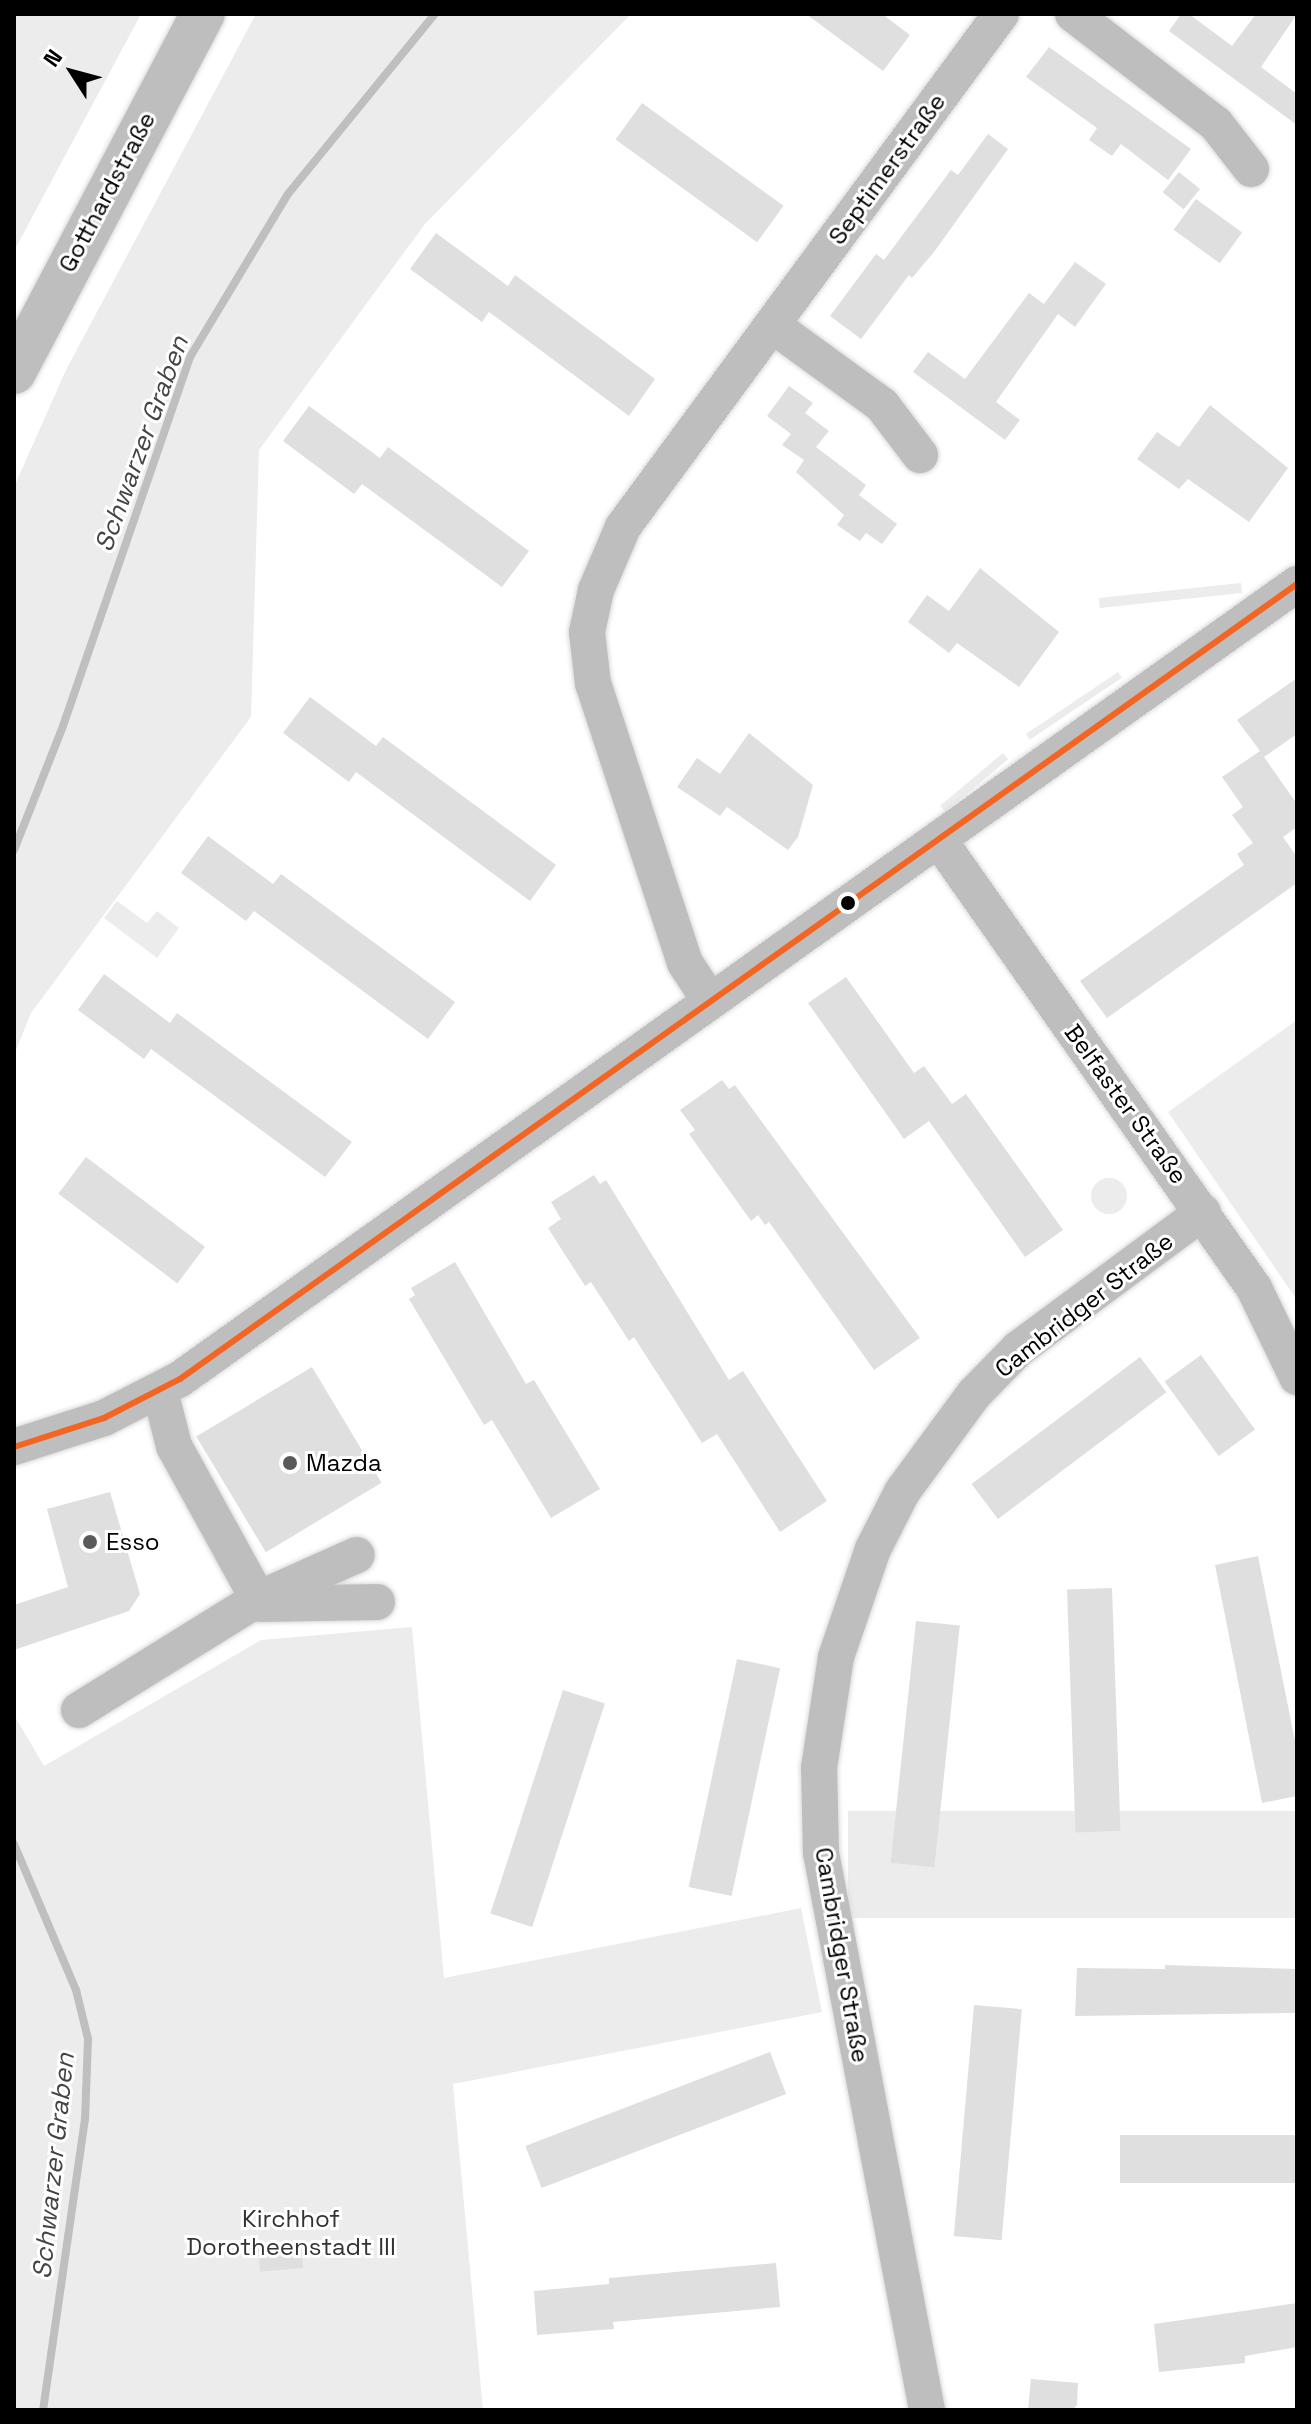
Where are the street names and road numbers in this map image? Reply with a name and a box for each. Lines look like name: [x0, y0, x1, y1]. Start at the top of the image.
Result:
street label: Septimerstraße: [823, 88, 951, 250]
street label: Gotthardstraße: [53, 107, 161, 277]
street label: Belfaster Straße: [1059, 1019, 1193, 1189]
street label: Cambridger Straße: [989, 1227, 1179, 1383]
street label: Cambridger Straße: [809, 1845, 875, 2065]

